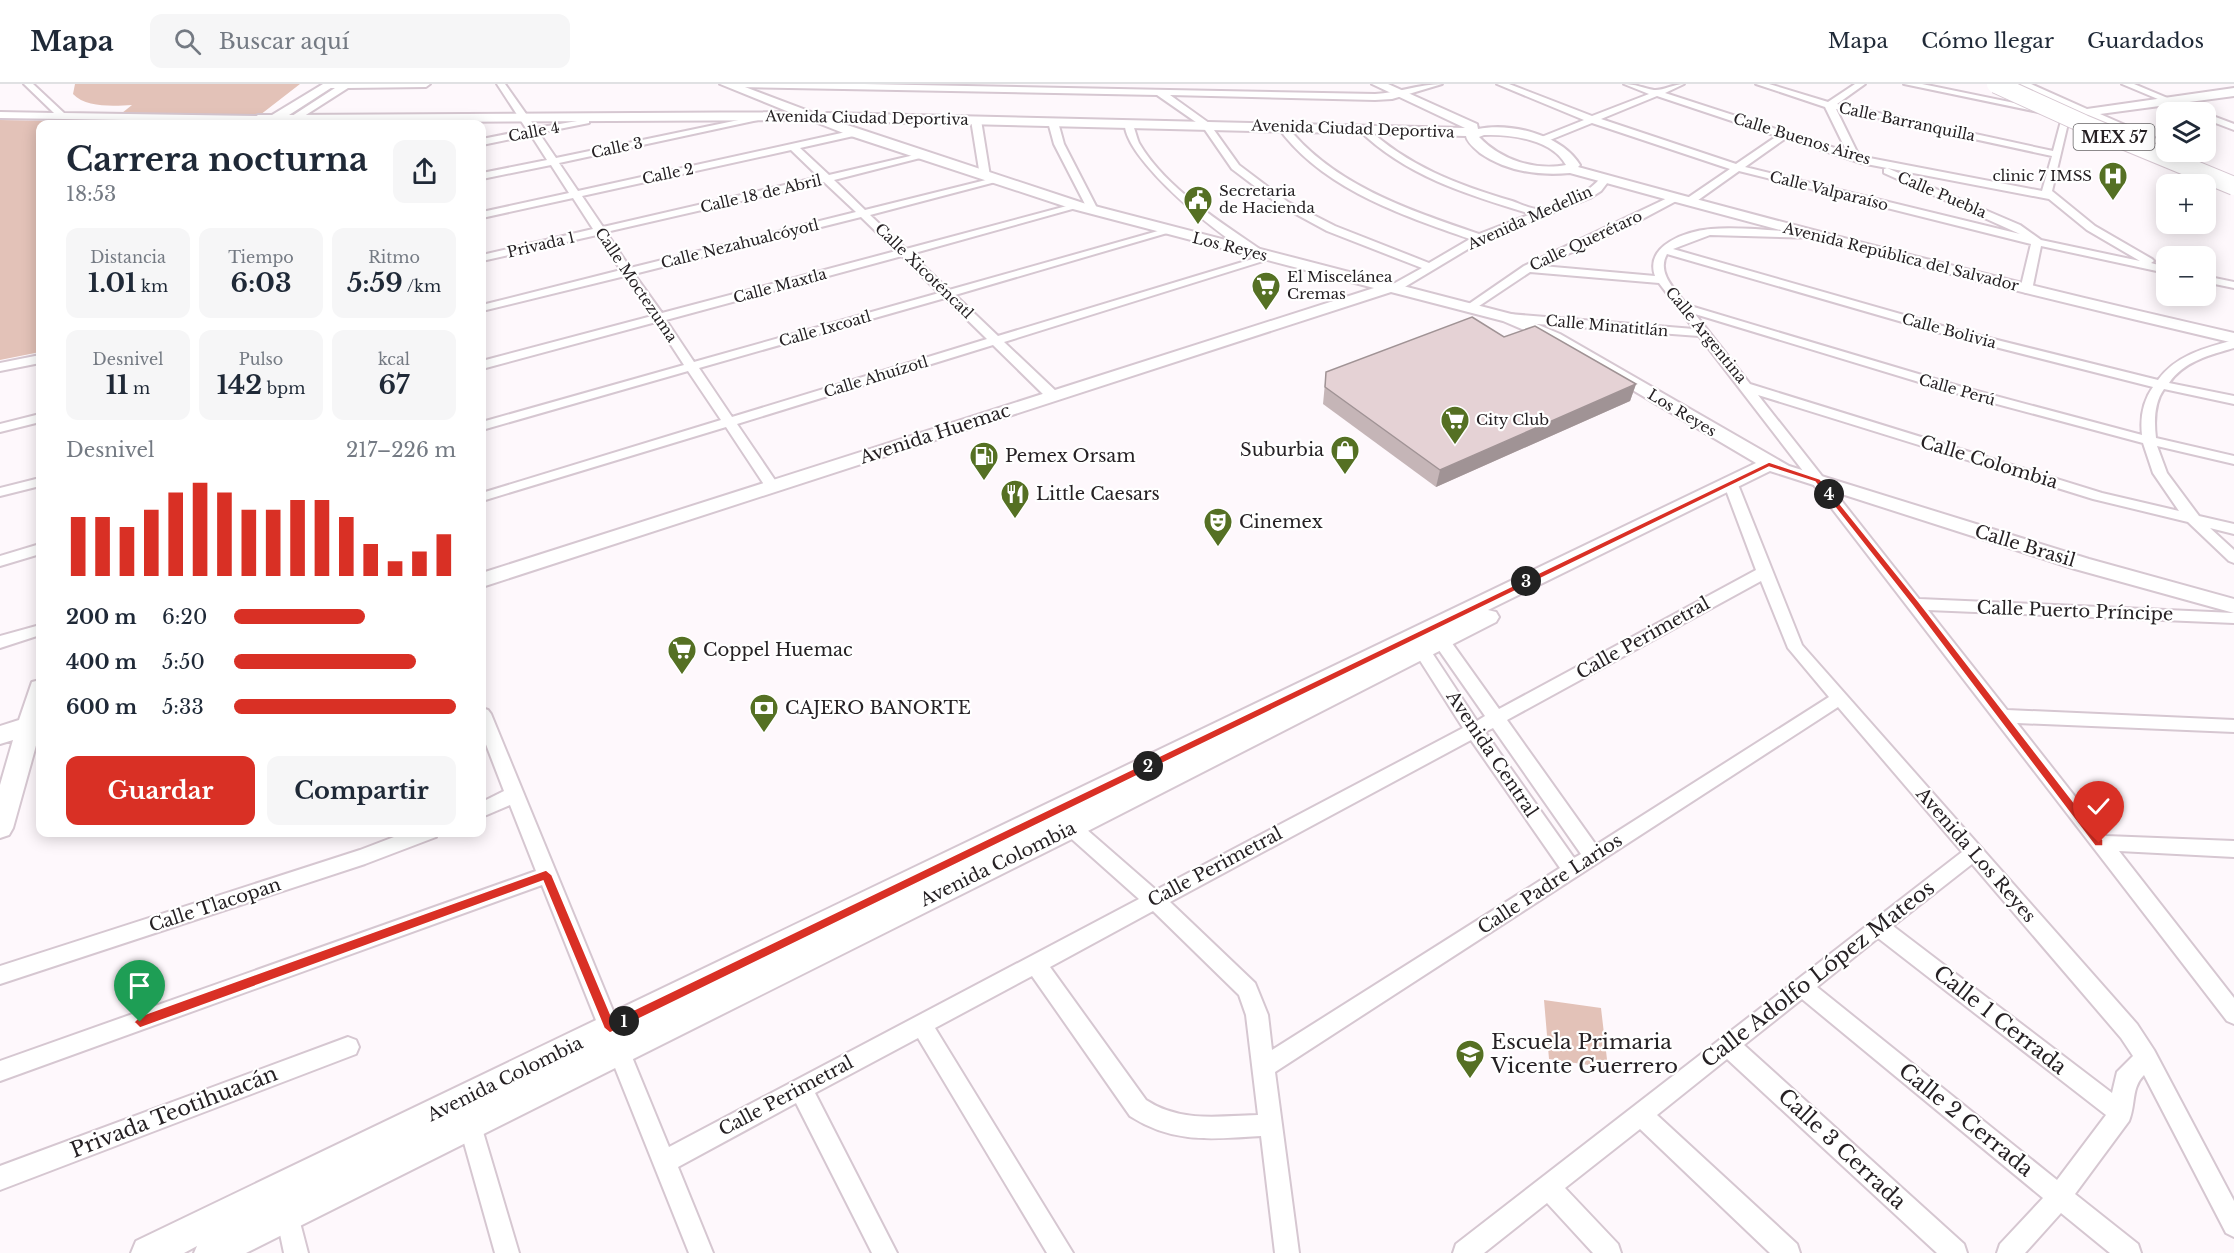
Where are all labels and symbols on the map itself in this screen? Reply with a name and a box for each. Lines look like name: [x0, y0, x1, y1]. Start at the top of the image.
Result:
street label: Calle Barranquilla: [1837, 98, 1978, 145]
street label: Avenida Ciudad Deportiva: [764, 106, 969, 129]
street label: Calle Buenos Aires: [1731, 109, 1873, 169]
street label: Avenida Ciudad Deportiva: [1250, 115, 1456, 142]
street label: Calle 4: [507, 117, 561, 146]
road number: MEX 57: [2074, 124, 2154, 150]
street label: Calle 3: [589, 133, 644, 162]
street label: Calle 2: [640, 159, 695, 188]
hospital icon: clinic 7 IMSS: [2097, 160, 2129, 202]
place label: clinic 7 IMSS: [1992, 166, 2092, 185]
street label: Calle Valparaíso: [1768, 167, 1891, 214]
street label: Calle Puebla: [1895, 167, 1990, 222]
street label: Calle 18 de Abril: [698, 170, 824, 217]
place label: Secretaria de Hacienda: [1219, 181, 1315, 217]
street label: Avenida Medellin: [1464, 181, 1595, 254]
public building icon: Secretaria de Hacienda: [1182, 184, 1214, 226]
street label: Calle Querétaro: [1526, 206, 1645, 275]
street label: Calle Nezahualcóyotl: [659, 215, 821, 272]
street label: Avenida República del Salvador: [1780, 218, 2022, 295]
street label: Calle Xicoténcatl: [871, 219, 978, 323]
street label: Calle Moctezuma: [591, 224, 682, 346]
street label: Privada 1: [505, 227, 577, 262]
street label: Los Reyes: [1191, 228, 1270, 265]
street label: Calle Maxtla: [731, 264, 829, 307]
place label: El Miscelánea Cremas: [1287, 267, 1393, 303]
supermarket icon: El Miscelánea Cremas: [1250, 270, 1282, 312]
street label: Calle Argentina: [1662, 283, 1751, 387]
street label: Calle Ixcoatl: [777, 306, 873, 351]
street label: Calle Bolivia: [1900, 309, 1999, 352]
street label: Calle Minatitlán: [1545, 311, 1669, 340]
street label: Calle Ahuízotl: [821, 352, 930, 401]
street label: Calle Perú: [1917, 370, 1998, 409]
street label: Los Reyes: [1645, 385, 1720, 441]
street label: Avenida Huemac: [856, 399, 1013, 469]
supermarket icon: City Club: [1439, 404, 1471, 446]
place label: City Club: [1476, 410, 1549, 429]
street label: Calle Colombia: [1918, 431, 2060, 493]
shop icon: Suburbia: [1329, 434, 1361, 476]
place label: Suburbia: [1240, 439, 1324, 461]
fuel station icon: Pemex Orsam: [968, 440, 1000, 482]
place label: Pemex Orsam: [1005, 445, 1136, 467]
restaurant icon: Little Caesars: [999, 478, 1031, 520]
pin: 4: [1814, 479, 1844, 509]
place label: Little Caesars: [1036, 483, 1160, 505]
theatre icon: Cinemex: [1202, 506, 1234, 548]
place label: Cinemex: [1239, 511, 1323, 533]
street label: Calle Brasil: [1972, 520, 2078, 572]
pin: 3: [1511, 566, 1541, 596]
street label: Calle Perimetral: [1572, 592, 1714, 684]
street label: Calle Puerto Príncipe: [1976, 597, 2174, 625]
supermarket icon: Coppel Huemac: [666, 634, 698, 676]
place label: Coppel Huemac: [703, 639, 853, 661]
street label: Avenida Central: [1441, 686, 1543, 822]
bank icon: CAJERO BANORTE: [748, 692, 780, 734]
place label: CAJERO BANORTE: [785, 697, 971, 719]
pin: 2: [1133, 751, 1163, 781]
pin: [2073, 781, 2124, 843]
street label: Avenida Los Reyes: [1911, 782, 2041, 927]
street label: Avenida Colombia: [916, 817, 1079, 912]
street label: Calle Perimetral: [1144, 822, 1286, 912]
street label: Calle Padre Larios: [1474, 829, 1626, 939]
street label: Calle Tlacopan: [146, 873, 284, 937]
street label: Calle Adolfo López Mateos: [1696, 875, 1940, 1073]
pin: [114, 960, 165, 1022]
street label: Calle 1 Cerrada: [1928, 960, 2072, 1080]
pin: 1: [609, 1006, 639, 1036]
place label: Escuela Primaria Vicente Guerrero: [1490, 1029, 1678, 1079]
street label: Avenida Colombia: [423, 1032, 586, 1127]
school or university icon: Escuela Primaria Vicente Guerrero: [1454, 1038, 1486, 1080]
street label: Calle Perimetral: [715, 1051, 857, 1141]
street label: Calle 2 Cerrada: [1894, 1058, 2039, 1182]
street label: Privada Teotihuacán: [67, 1060, 281, 1164]
street label: Calle 3 Cerrada: [1773, 1083, 1912, 1215]

